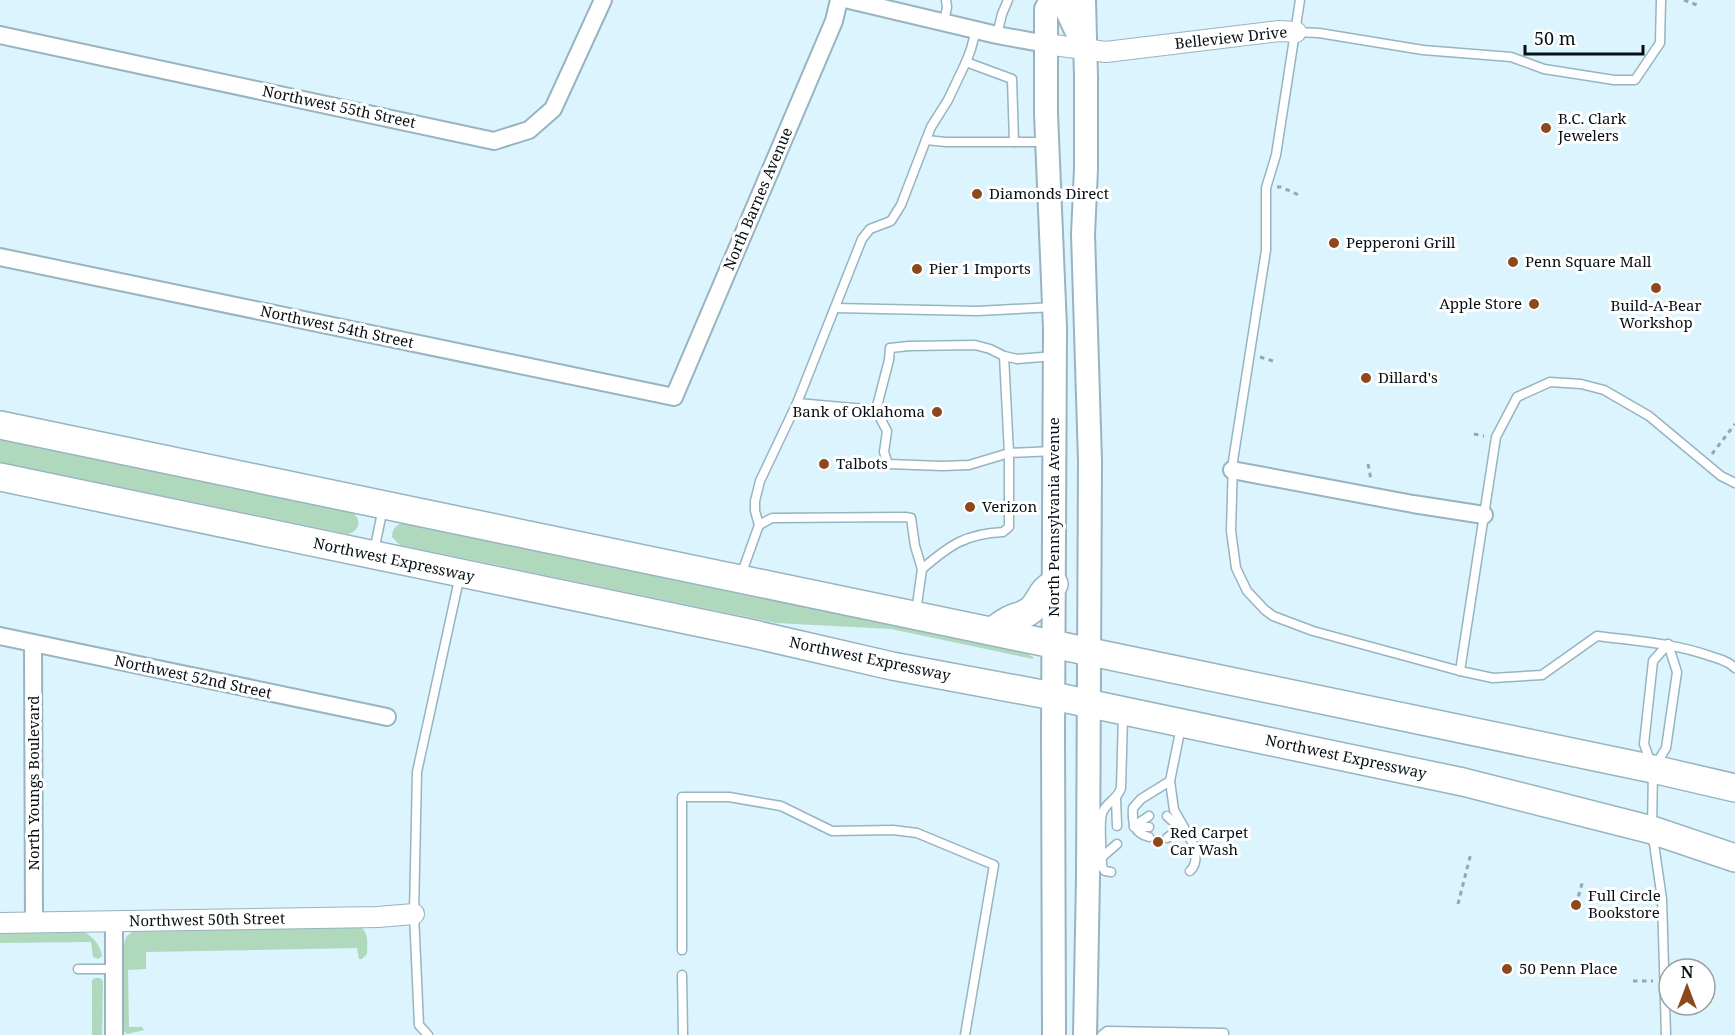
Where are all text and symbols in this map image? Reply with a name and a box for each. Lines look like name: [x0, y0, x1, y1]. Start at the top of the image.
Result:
scale bar: [1525, 18, 1644, 56]
street label: Belleview Drive: [1174, 21, 1288, 53]
text: 50 m: [1534, 26, 1576, 50]
street label: Northwest 55th Street: [261, 80, 418, 132]
place label: B.C. Clark Jewelers: [1557, 108, 1626, 145]
marker: B.C. Clark Jewelers: [1539, 121, 1553, 135]
street label: North Barnes Avenue: [718, 124, 796, 273]
place label: Diamonds Direct: [989, 183, 1109, 203]
marker: Diamonds Direct: [970, 187, 984, 201]
place label: Pepperoni Grill: [1346, 232, 1456, 252]
marker: Pepperoni Grill: [1327, 236, 1341, 250]
place label: Penn Square Mall: [1525, 251, 1652, 271]
marker: Penn Square Mall: [1506, 255, 1520, 269]
place label: Pier 1 Imports: [929, 258, 1031, 278]
marker: Pier 1 Imports: [910, 262, 924, 276]
marker: Build-A-Bear Workshop: [1649, 281, 1663, 295]
place label: Apple Store: [1439, 293, 1522, 313]
place label: Build-A-Bear Workshop: [1610, 295, 1702, 332]
marker: Apple Store: [1527, 297, 1541, 311]
street label: Northwest 54th Street: [259, 300, 416, 352]
place label: Dillard's: [1378, 367, 1438, 387]
marker: Dillard's: [1359, 371, 1373, 385]
place label: Bank of Oklahoma: [793, 401, 925, 421]
marker: Bank of Oklahoma: [930, 405, 944, 419]
street label: North Pennsylvania Avenue: [1043, 417, 1063, 617]
place label: Talbots: [836, 453, 888, 473]
marker: Talbots: [817, 457, 831, 471]
place label: Verizon: [982, 496, 1037, 516]
marker: Verizon: [963, 500, 977, 514]
street label: Northwest Expressway: [312, 532, 477, 586]
street label: Northwest Expressway: [788, 631, 953, 685]
street label: Northwest 52nd Street: [113, 650, 274, 702]
street label: North Youngs Boulevard: [23, 696, 43, 870]
street label: Northwest Expressway: [1264, 729, 1429, 783]
place label: Red Carpet Car Wash: [1170, 822, 1248, 859]
marker: Red Carpet Car Wash: [1151, 835, 1165, 849]
place label: Full Circle Bookstore: [1588, 885, 1661, 922]
marker: Full Circle Bookstore: [1569, 898, 1583, 912]
street label: Northwest 50th Street: [129, 908, 285, 930]
north arrow: [1657, 957, 1717, 1017]
place label: 50 Penn Place: [1519, 958, 1618, 978]
text: N: [1681, 961, 1694, 983]
marker: 50 Penn Place: [1500, 962, 1514, 976]

